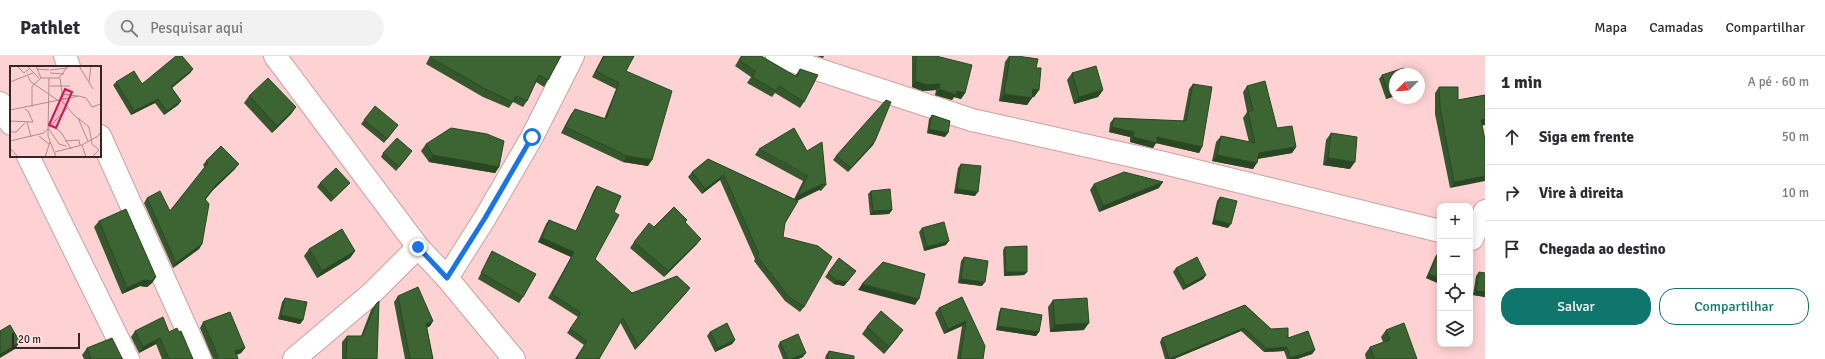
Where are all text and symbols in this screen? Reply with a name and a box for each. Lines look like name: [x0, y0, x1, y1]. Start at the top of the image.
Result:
search box: [104, 10, 384, 46]
text: Pathlet: [20, 16, 80, 40]
icon: search: [118, 17, 140, 39]
text: Pesquisar aqui: [150, 19, 243, 37]
text: Mapa: [1594, 19, 1627, 36]
text: Camadas: [1649, 19, 1703, 36]
text: Compartilhar: [1725, 19, 1805, 36]
inset map: [10, 66, 101, 157]
north arrow: [1389, 68, 1425, 104]
text: 1 min: [1501, 72, 1542, 93]
text: A pé · 60 m: [1748, 74, 1809, 90]
icon: ahead: [1501, 126, 1523, 148]
route start: [523, 128, 541, 146]
text: Siga em frente: [1539, 128, 1634, 146]
text: 50 m: [1782, 129, 1809, 145]
icon: right: [1501, 182, 1523, 204]
text: Vire à direita: [1539, 184, 1623, 202]
text: 10 m: [1782, 185, 1809, 201]
map controls: [1437, 203, 1473, 347]
button: +: [1437, 203, 1473, 239]
route end: [409, 238, 427, 256]
icon: arrive: [1501, 238, 1523, 260]
button: −: [1437, 239, 1473, 275]
text: Chegada ao destino: [1539, 240, 1666, 258]
button: locate: [1437, 275, 1473, 311]
button: Salvar: [1501, 288, 1651, 325]
button: Compartilhar: [1659, 288, 1809, 325]
button: layers: [1437, 311, 1473, 347]
scale bar: [12, 331, 80, 350]
text: 20 m: [18, 333, 41, 346]

